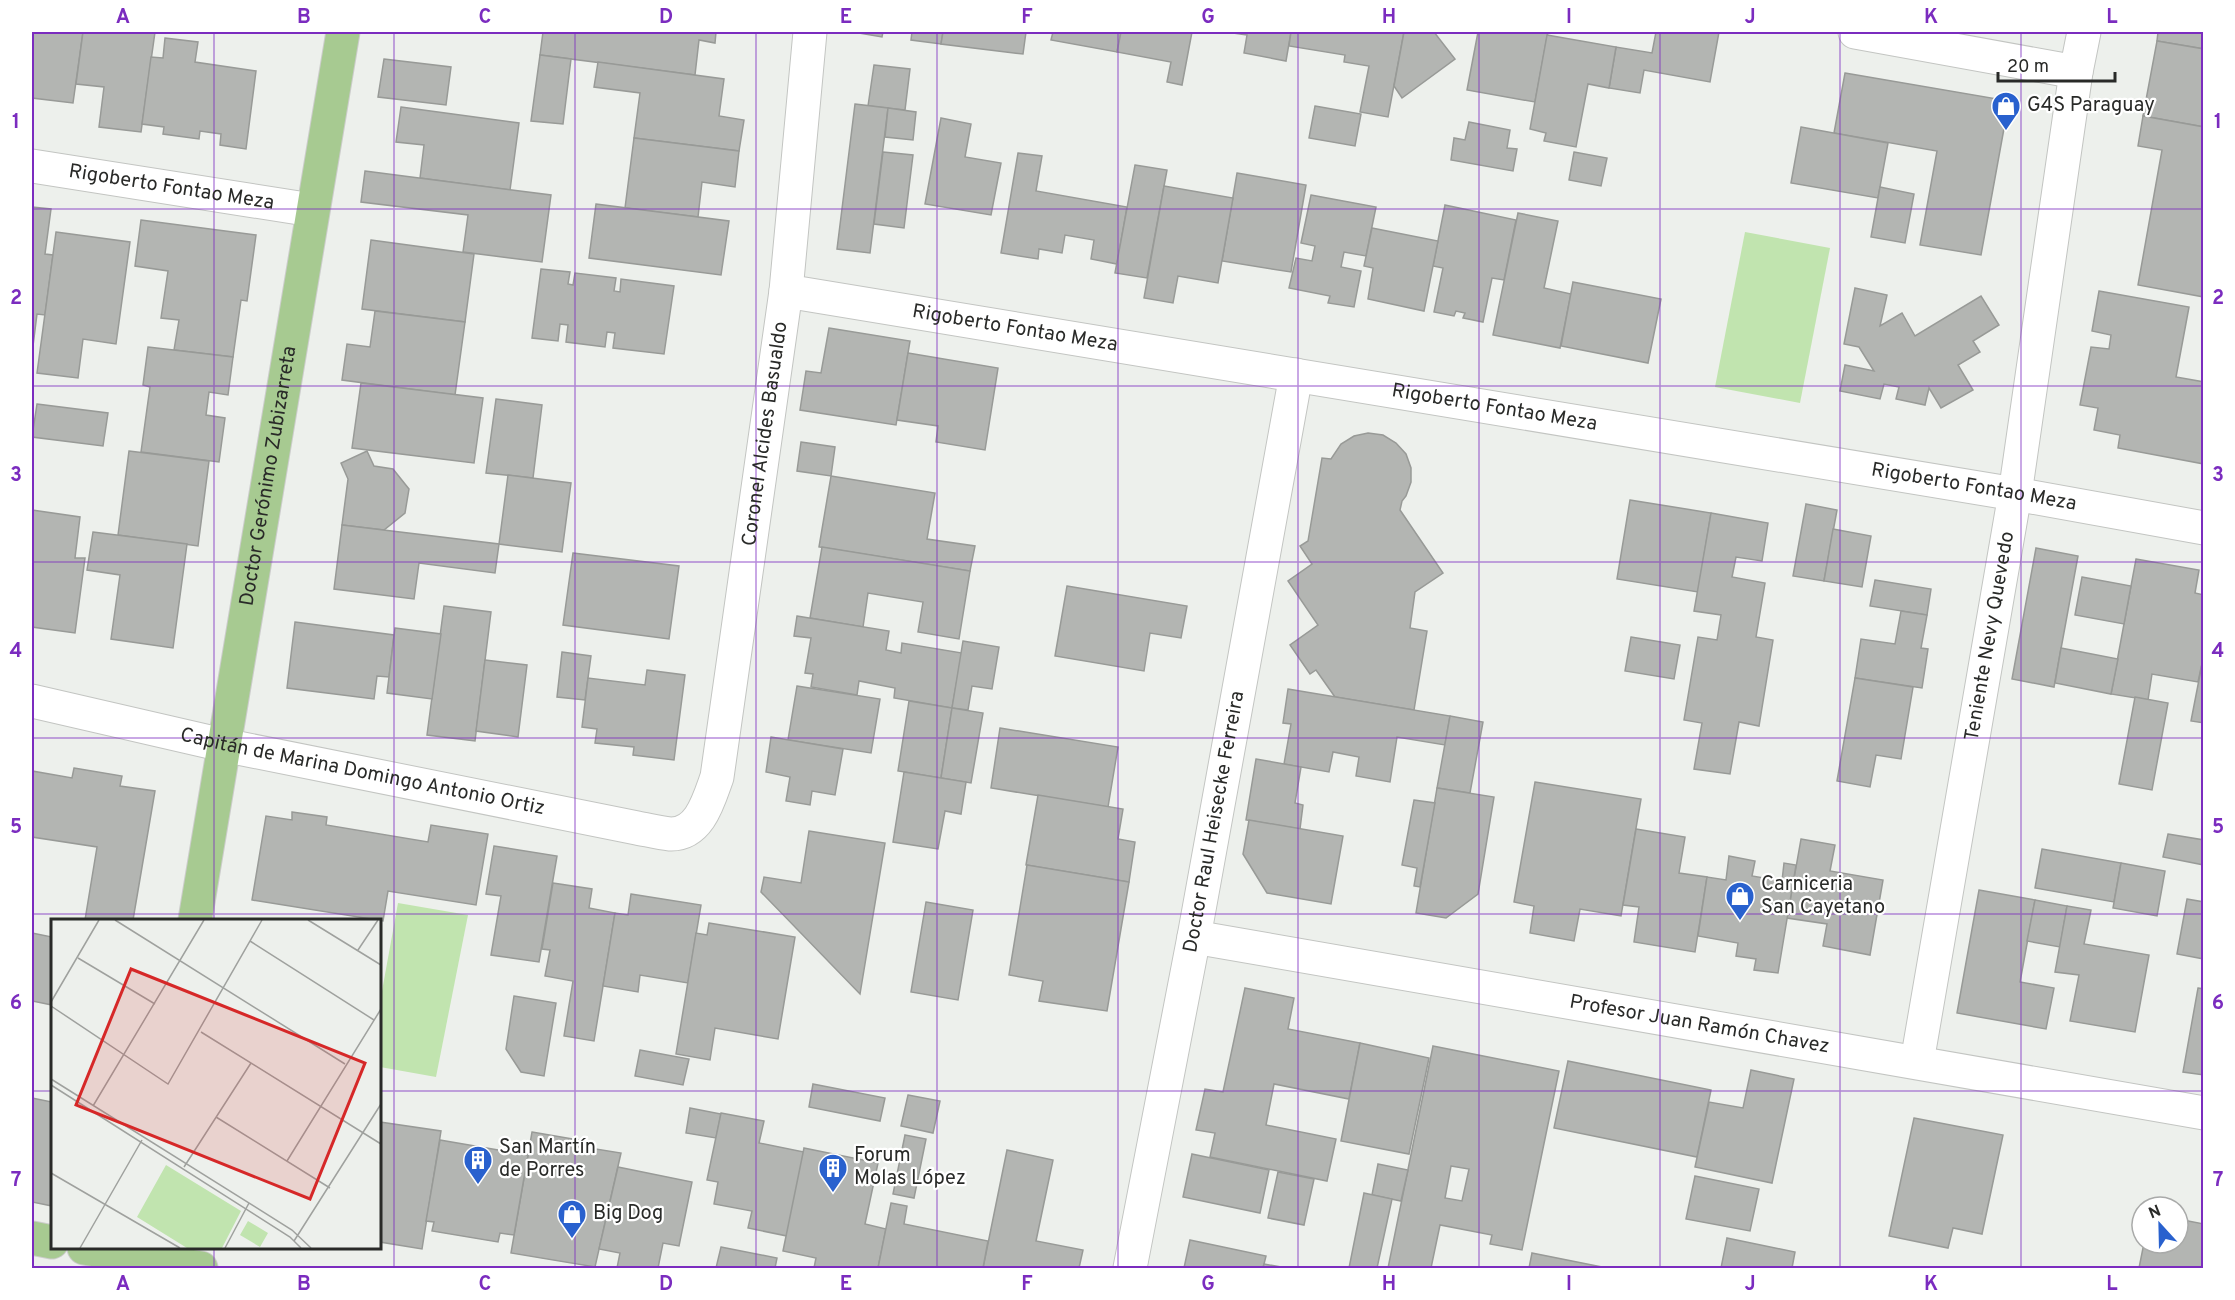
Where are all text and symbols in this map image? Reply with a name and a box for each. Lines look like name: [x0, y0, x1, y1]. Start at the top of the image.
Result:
text: A: [116, 5, 130, 31]
text: B: [297, 5, 311, 31]
text: C: [479, 5, 491, 31]
text: D: [659, 5, 673, 31]
text: E: [840, 5, 852, 31]
text: F: [1021, 5, 1033, 31]
text: G: [1201, 5, 1215, 31]
text: H: [1382, 5, 1396, 31]
text: I: [1566, 5, 1572, 31]
text: J: [1744, 5, 1756, 31]
text: K: [1924, 5, 1938, 31]
text: L: [2106, 5, 2118, 31]
scale bar: [1998, 45, 2115, 83]
text: 20 m: [2007, 56, 2049, 79]
shop icon: G4S Paraguay: [1990, 90, 2022, 132]
place label: G4S Paraguay: [2027, 93, 2155, 119]
text: 1: [12, 110, 20, 136]
text: 1: [2214, 110, 2222, 136]
street label: Rigoberto Fontao Meza: [67, 159, 276, 217]
text: 2: [10, 286, 22, 312]
text: 2: [2212, 286, 2224, 312]
street label: Rigoberto Fontao Meza: [910, 299, 1119, 359]
street label: Coronel Alcides Basualdo: [737, 320, 795, 548]
street label: Doctor Gerónimo Zubizarreta: [235, 344, 303, 608]
street label: Rigoberto Fontao Meza: [1390, 378, 1599, 438]
street label: Rigoberto Fontao Meza: [1869, 457, 2079, 518]
text: 3: [10, 463, 22, 489]
text: 3: [2212, 463, 2224, 489]
street label: Teniente Nevy Quevedo: [1960, 529, 2021, 743]
text: 4: [10, 639, 22, 665]
text: 4: [2212, 639, 2224, 665]
street label: Doctor Raul Heisecke Ferreira: [1178, 689, 1251, 955]
street label: Capitán de Marina Domingo Antonio Ortiz: [178, 723, 547, 822]
text: 5: [10, 815, 22, 841]
text: 5: [2212, 815, 2224, 841]
place label: Carniceria San Cayetano: [1761, 872, 1885, 921]
shop icon: Carniceria San Cayetano: [1724, 880, 1756, 922]
inset map: [51, 919, 381, 1249]
street label: Profesor Juan Ramón Chavez: [1567, 990, 1831, 1060]
text: 6: [10, 991, 22, 1017]
text: 6: [2212, 991, 2224, 1017]
place label: San Martín de Porres: [499, 1135, 596, 1184]
place label: Forum Molas López: [854, 1143, 966, 1192]
building icon: San Martín de Porres: [462, 1144, 494, 1186]
building icon: Forum Molas López: [817, 1152, 849, 1194]
text: 7: [11, 1168, 21, 1194]
text: 7: [2213, 1168, 2223, 1194]
north arrow: [2130, 1195, 2190, 1255]
shop icon: Big Dog: [556, 1198, 588, 1240]
place label: Big Dog: [593, 1201, 663, 1227]
text: N: [2146, 1202, 2164, 1224]
text: A: [116, 1272, 130, 1298]
text: B: [297, 1272, 311, 1298]
text: C: [479, 1272, 491, 1298]
text: D: [659, 1272, 673, 1298]
text: E: [840, 1272, 852, 1298]
text: F: [1021, 1272, 1033, 1298]
text: G: [1201, 1272, 1215, 1298]
text: H: [1382, 1272, 1396, 1298]
text: I: [1566, 1272, 1572, 1298]
text: J: [1744, 1272, 1756, 1298]
text: K: [1924, 1272, 1938, 1298]
text: L: [2106, 1272, 2118, 1298]

